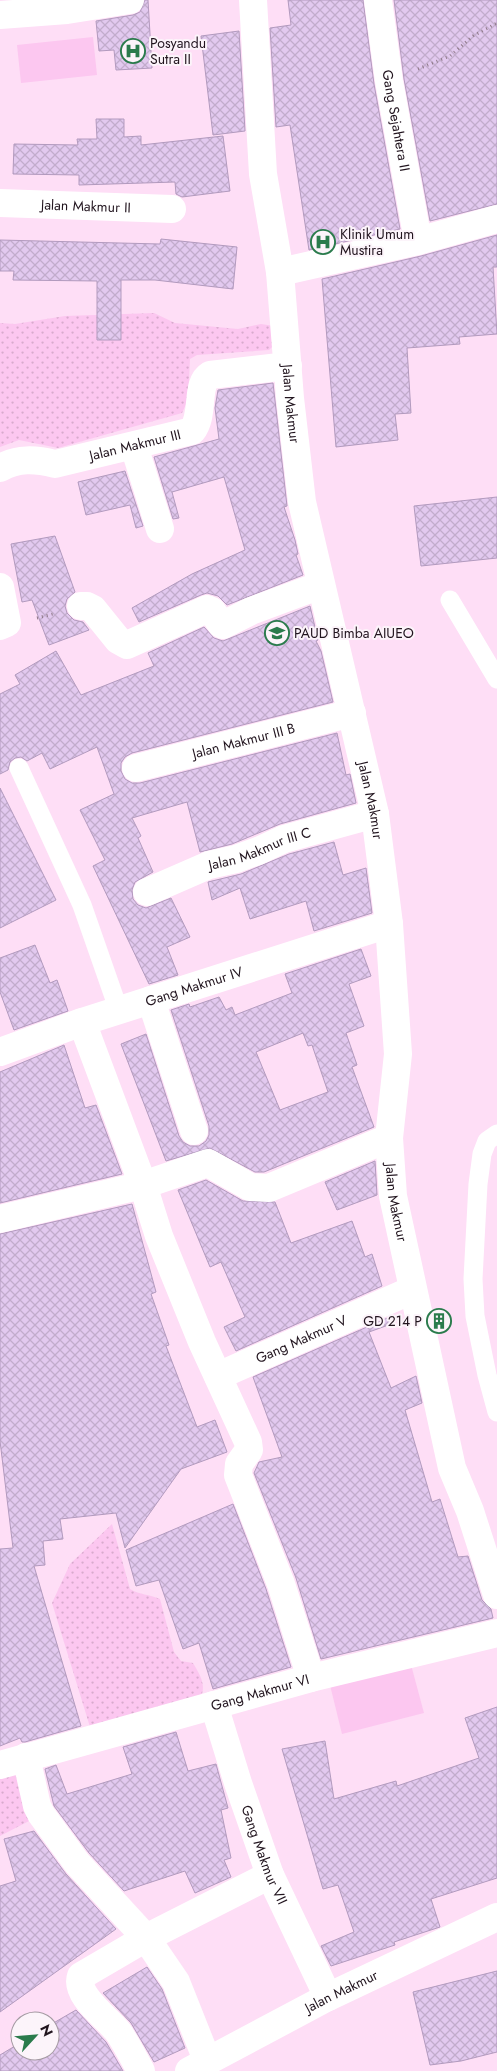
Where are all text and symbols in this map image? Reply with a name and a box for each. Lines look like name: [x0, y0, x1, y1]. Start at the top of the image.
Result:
place label: Posyandu Sutra II: [150, 33, 206, 69]
hospital icon: Posyandu Sutra II: [120, 38, 146, 64]
street label: Gang Sejahtera II: [378, 69, 415, 173]
street label: Jalan Makmur II: [39, 194, 131, 218]
place label: Klinik Umum Mustira: [340, 224, 414, 260]
hospital icon: Klinik Umum Mustira: [310, 229, 336, 255]
street label: Jalan Makmur: [277, 362, 305, 444]
street label: Jalan Makmur III: [85, 424, 183, 466]
school or university icon: PAUD Bimba AIUEO: [264, 620, 290, 646]
place label: PAUD Bimba AIUEO: [294, 623, 414, 643]
street label: Jalan Makmur III B: [188, 718, 297, 764]
street label: Jalan Makmur: [353, 757, 388, 840]
street label: Jalan Makmur III C: [205, 822, 313, 875]
street label: Gang Makmur IV: [143, 961, 246, 1011]
street label: Jalan Makmur: [381, 1161, 413, 1244]
building icon: GD 214 P: [426, 1308, 452, 1334]
street label: Gang Makmur V: [252, 1310, 351, 1368]
place label: GD 214 P: [363, 1311, 422, 1331]
street label: Gang Makmur VI: [209, 1669, 312, 1716]
street label: Gang Makmur VII: [236, 1802, 293, 1908]
street label: Jalan Makmur: [300, 1965, 381, 2018]
north arrow: [10, 2011, 60, 2061]
text: N: [35, 2021, 58, 2040]

